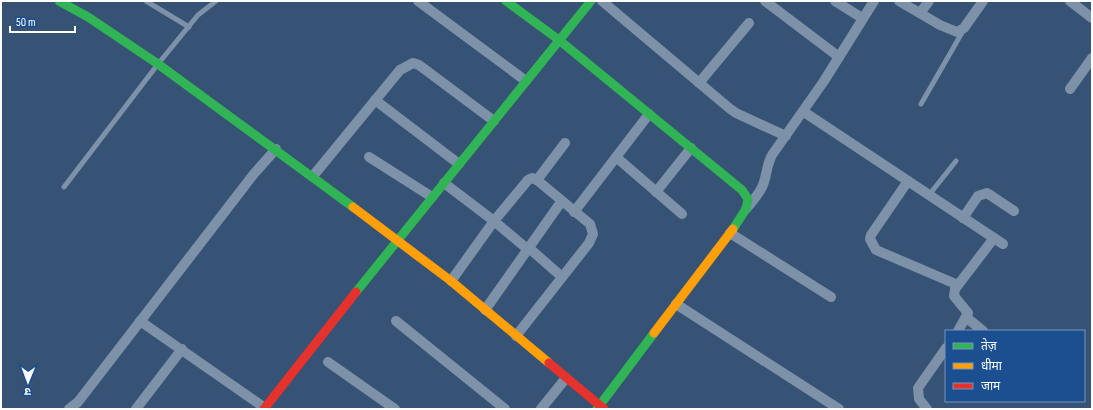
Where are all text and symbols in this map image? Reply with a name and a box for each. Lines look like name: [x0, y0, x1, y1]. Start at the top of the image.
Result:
scale bar: [10, 8, 75, 34]
text: 50 m: [16, 15, 36, 30]
legend: [945, 330, 1085, 402]
text: तेज़: [981, 338, 998, 354]
text: धीमा: [981, 358, 1003, 374]
north arrow: [8, 362, 48, 402]
text: जाम: [981, 379, 1001, 394]
text: उ: [24, 385, 31, 398]

